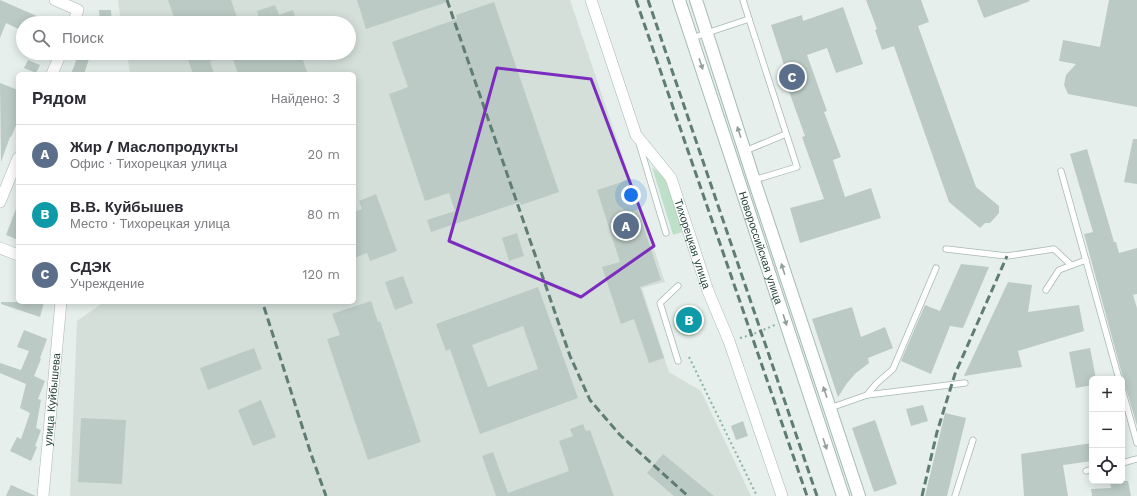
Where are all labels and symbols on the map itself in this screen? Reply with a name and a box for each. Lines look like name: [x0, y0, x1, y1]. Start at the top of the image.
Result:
one-way arrow: [698, 58, 704, 70]
pin: C: [779, 62, 805, 92]
one-way arrow: [735, 126, 741, 138]
your location: [621, 185, 641, 205]
street label: Новороссийская улица: [736, 190, 786, 307]
street label: Тихорецкая улица: [672, 197, 714, 291]
pin: A: [613, 211, 639, 241]
one-way arrow: [780, 263, 786, 275]
pin: B: [676, 305, 702, 335]
one-way arrow: [782, 314, 788, 326]
street label: улица Куйбышева: [41, 352, 63, 446]
one-way arrow: [821, 386, 827, 398]
one-way arrow: [823, 438, 829, 450]

